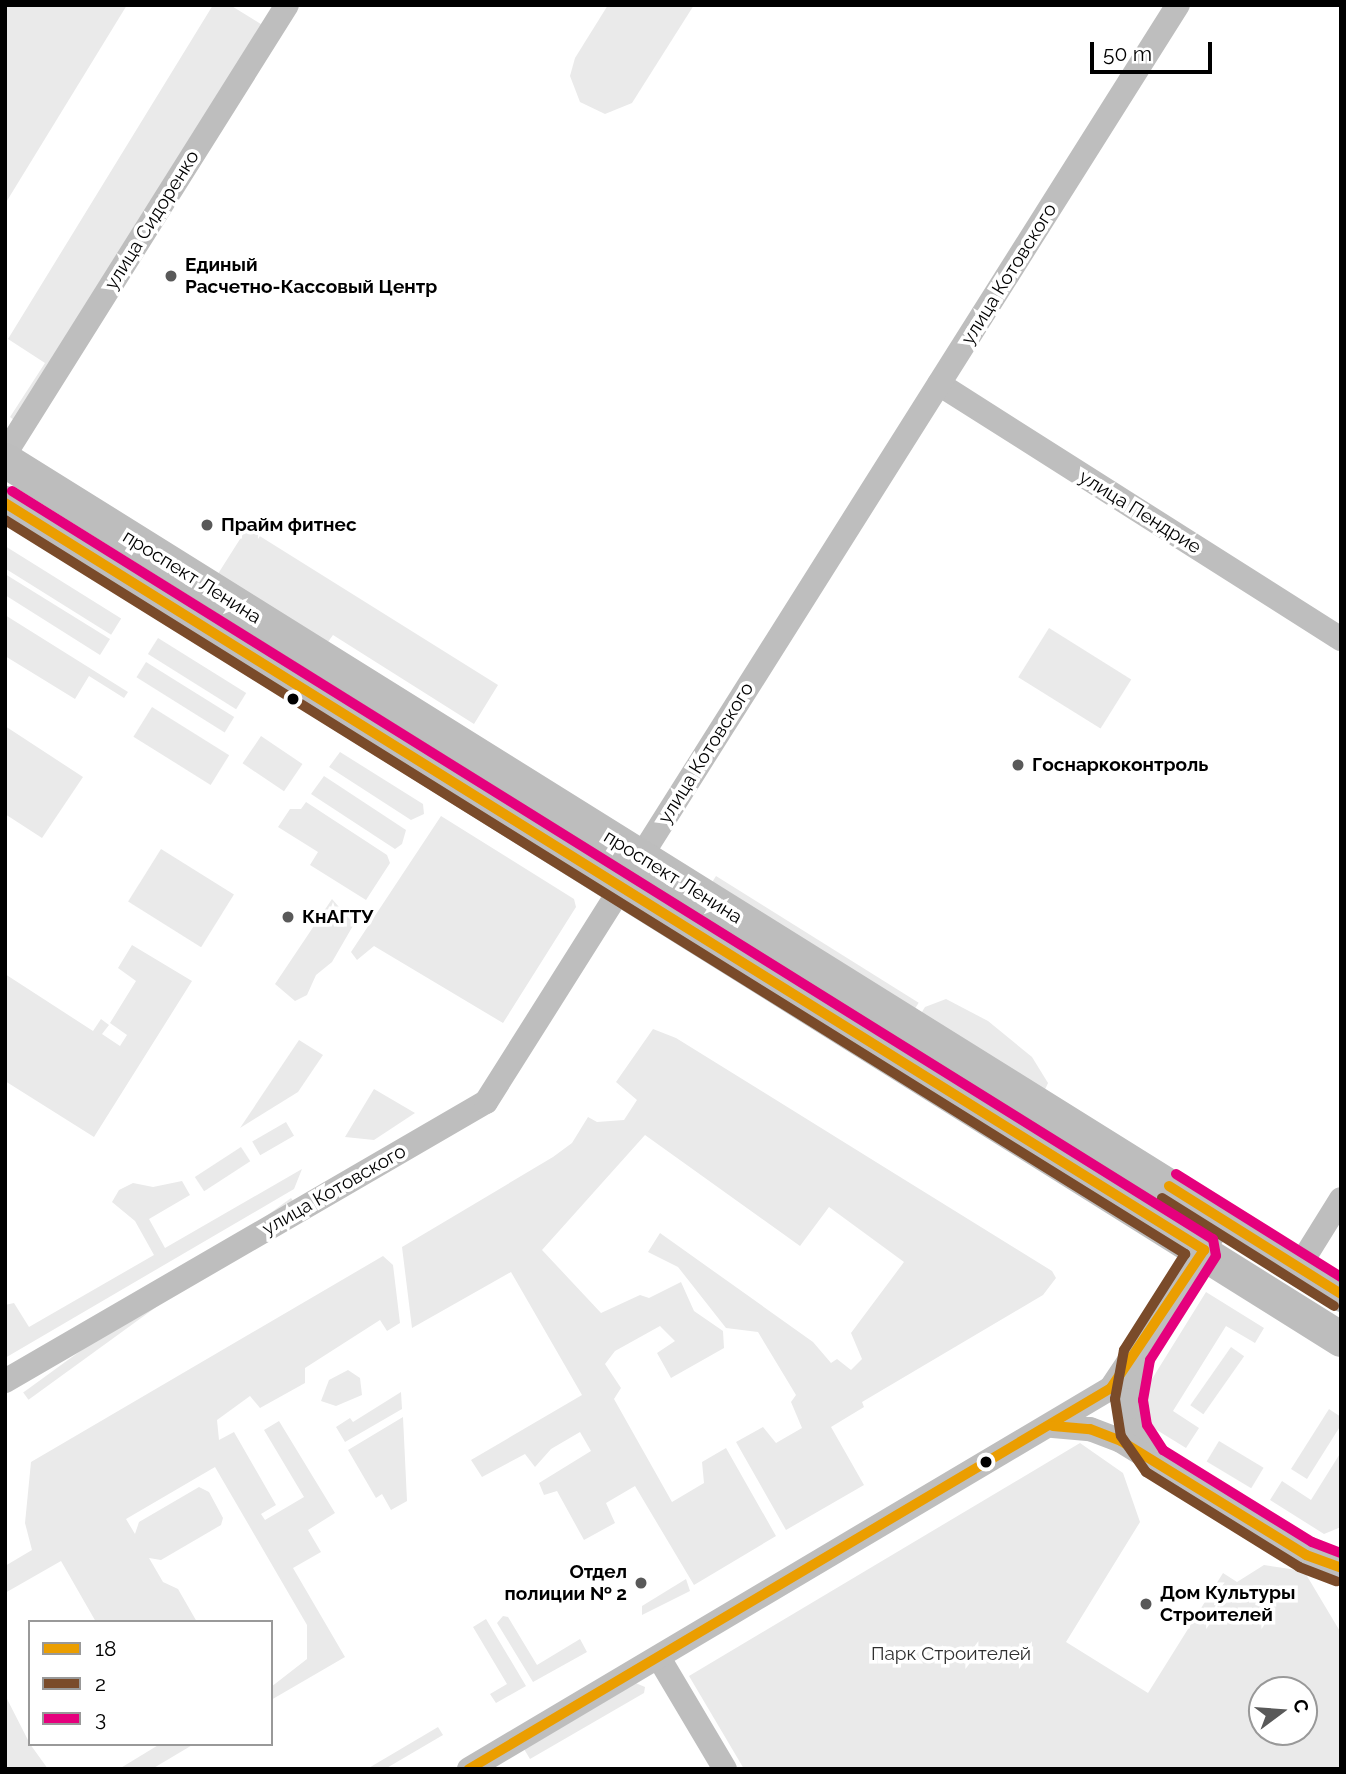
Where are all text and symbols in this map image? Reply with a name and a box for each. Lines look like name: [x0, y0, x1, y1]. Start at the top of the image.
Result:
scale bar: [1094, 28, 1216, 72]
text: 50 m: [1103, 41, 1152, 66]
street label: улица Сидоренко: [100, 146, 204, 294]
street label: улица Котовского: [956, 199, 1062, 349]
place label: Единый Расчетно-Кассовый Центр: [185, 254, 437, 298]
marker: Единый Расчетно-Кассовый Центр: [163, 268, 179, 284]
street label: улица Пендрие: [1075, 465, 1205, 559]
place label: Прайм фитнес: [221, 514, 357, 536]
marker: Прайм фитнес: [199, 517, 215, 533]
street label: проспект Ленина: [119, 525, 265, 629]
street label: улица Котовского: [653, 678, 759, 828]
unlabelled marker: [286, 692, 300, 706]
place label: Госнаркоконтроль: [1032, 754, 1208, 776]
marker: Госнаркоконтроль: [1010, 757, 1026, 773]
street label: проспект Ленина: [600, 825, 746, 929]
place label: КнАГТУ: [302, 906, 373, 928]
marker: КнАГТУ: [280, 909, 296, 925]
street label: улица Котовского: [258, 1140, 410, 1240]
unlabelled marker: [979, 1455, 993, 1469]
place label: Отдел полиции № 2: [505, 1561, 627, 1605]
marker: Отдел полиции № 2: [633, 1575, 649, 1591]
place label: Дом Культуры Строителей: [1160, 1582, 1295, 1626]
marker: Дом Культуры Строителей: [1138, 1596, 1154, 1612]
legend: [28, 1620, 273, 1746]
text: 18: [95, 1636, 116, 1661]
park label: Парк Строителей: [871, 1643, 1031, 1665]
text: 2: [95, 1671, 106, 1696]
north arrow: [1248, 1676, 1318, 1746]
text: С: [1289, 1696, 1314, 1715]
text: 3: [95, 1706, 106, 1731]

